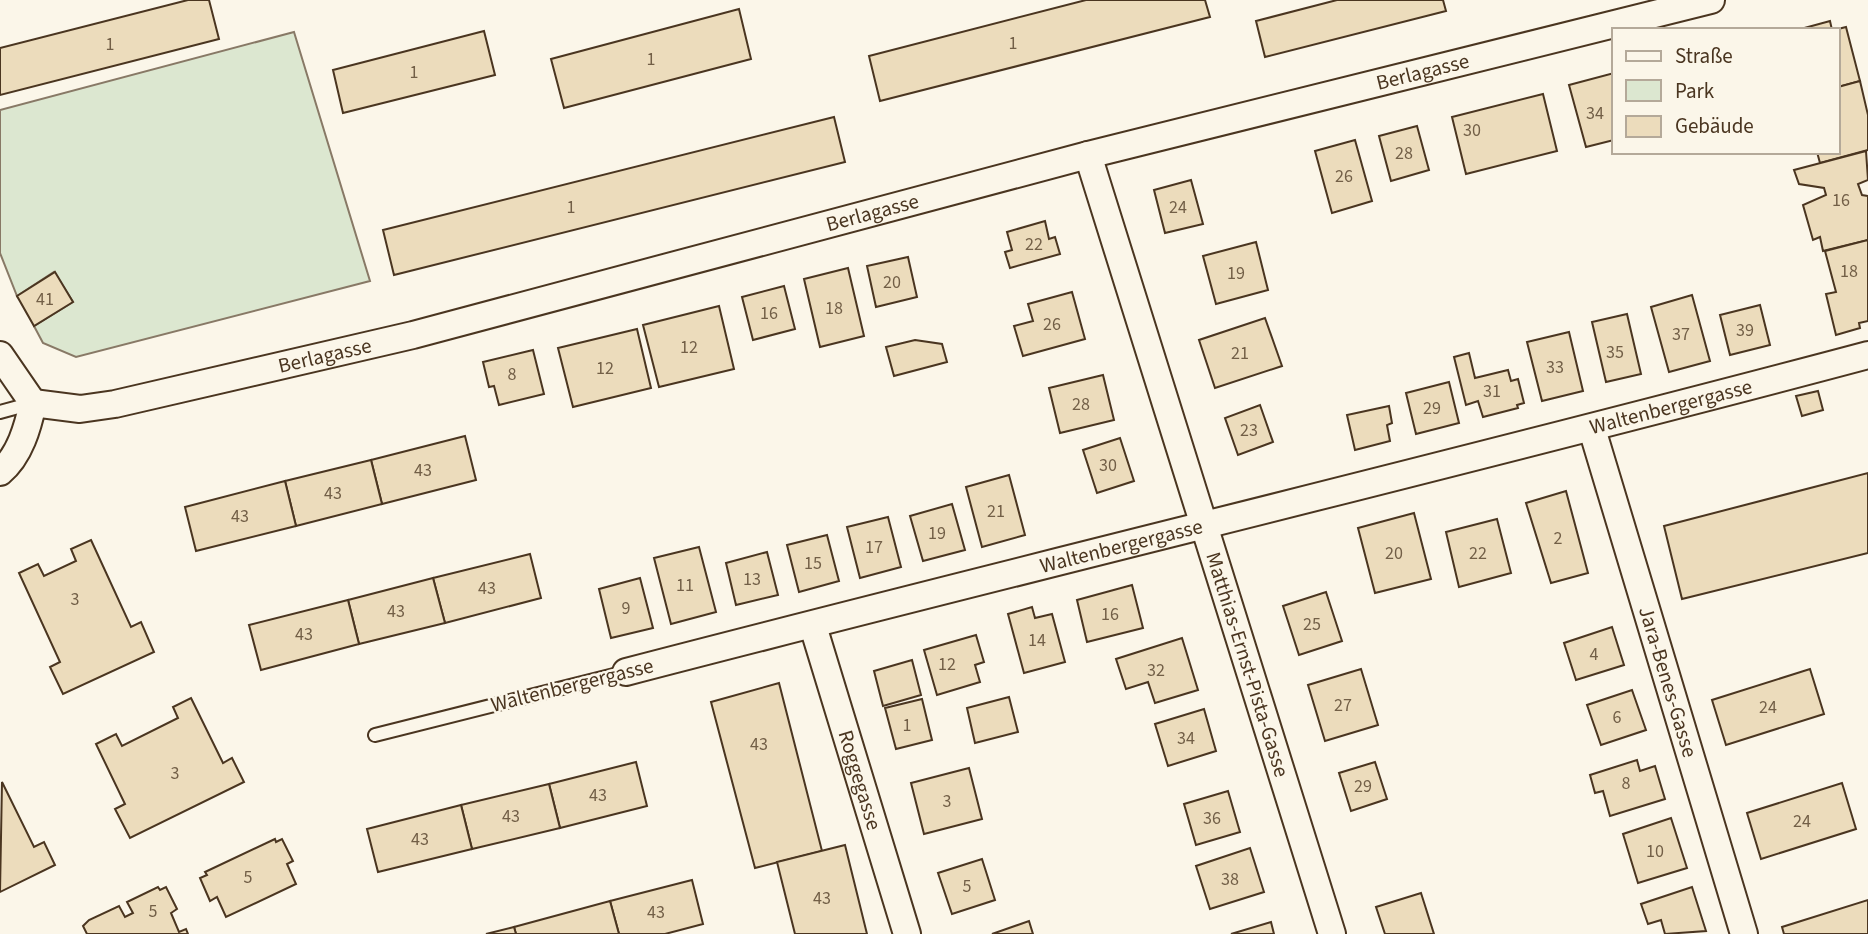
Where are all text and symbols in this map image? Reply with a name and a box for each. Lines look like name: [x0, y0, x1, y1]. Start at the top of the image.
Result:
legend: [1612, 28, 1840, 154]
house number: 1: [1009, 31, 1017, 56]
house number: 1: [106, 32, 114, 57]
text: Straße: [1675, 41, 1733, 71]
street label: Berlagasse: [1373, 46, 1472, 98]
house number: 1: [647, 47, 655, 72]
house number: 1: [410, 60, 418, 85]
text: Park: [1675, 76, 1715, 106]
house number: 34: [1586, 101, 1604, 126]
text: Gebäude: [1675, 111, 1754, 141]
house number: 30: [1463, 118, 1481, 143]
house number: 28: [1395, 141, 1413, 166]
house number: 26: [1335, 164, 1353, 189]
street label: Berlagasse: [823, 186, 922, 239]
house number: 16: [1832, 188, 1850, 213]
house number: 1: [567, 195, 575, 220]
house number: 24: [1169, 195, 1187, 220]
house number: 22: [1025, 232, 1043, 257]
house number: 18: [1840, 259, 1858, 284]
house number: 19: [1227, 261, 1245, 286]
house number: 20: [883, 270, 901, 295]
house number: 41: [36, 287, 54, 312]
house number: 18: [825, 296, 843, 321]
house number: 16: [760, 301, 778, 326]
house number: 26: [1043, 312, 1061, 337]
house number: 39: [1736, 318, 1754, 343]
house number: 37: [1672, 322, 1690, 347]
street label: Berlagasse: [275, 330, 374, 381]
house number: 12: [680, 335, 698, 360]
house number: 35: [1606, 340, 1624, 365]
house number: 21: [1231, 341, 1249, 366]
house number: 33: [1546, 355, 1564, 380]
house number: 12: [596, 356, 614, 381]
house number: 8: [508, 362, 517, 387]
street label: Waltenbergergasse: [1586, 371, 1755, 442]
house number: 31: [1483, 379, 1501, 404]
house number: 28: [1072, 392, 1090, 417]
house number: 29: [1423, 396, 1441, 421]
house number: 23: [1240, 418, 1258, 443]
house number: 30: [1099, 453, 1117, 478]
house number: 43: [414, 458, 432, 483]
house number: 43: [324, 481, 342, 506]
house number: 21: [987, 499, 1005, 524]
house number: 43: [231, 504, 249, 529]
street label: Waltenbergergasse: [1037, 511, 1206, 581]
house number: 19: [928, 521, 946, 546]
house number: 2: [1554, 526, 1563, 551]
house number: 17: [865, 535, 883, 560]
house number: 20: [1385, 541, 1403, 566]
house number: 22: [1469, 541, 1487, 566]
street label: Matthias-Ernst-Pista-Gasse: [1198, 548, 1297, 781]
house number: 15: [804, 551, 822, 576]
house number: 13: [743, 567, 761, 592]
house number: 11: [676, 573, 694, 598]
house number: 43: [478, 576, 496, 601]
house number: 3: [71, 587, 80, 612]
house number: 9: [622, 596, 631, 621]
house number: 43: [387, 599, 405, 624]
house number: 16: [1101, 602, 1119, 627]
street label: Jara-Benes-Gasse: [1631, 603, 1705, 761]
house number: 25: [1303, 612, 1321, 637]
house number: 43: [295, 622, 313, 647]
house number: 14: [1028, 628, 1046, 653]
house number: 4: [1590, 642, 1599, 667]
street label: Waltenbergergasse: [488, 650, 656, 720]
house number: 12: [938, 652, 956, 677]
house number: 32: [1147, 658, 1165, 683]
house number: 27: [1334, 693, 1352, 718]
house number: 24: [1759, 695, 1777, 720]
house number: 6: [1613, 705, 1622, 730]
house number: 1: [903, 713, 911, 738]
street label: Roggegasse: [831, 726, 889, 834]
house number: 34: [1177, 726, 1195, 751]
house number: 43: [750, 732, 768, 757]
house number: 3: [171, 761, 180, 786]
house number: 8: [1622, 771, 1631, 796]
house number: 29: [1354, 774, 1372, 799]
house number: 43: [589, 783, 607, 808]
house number: 3: [943, 789, 952, 814]
house number: 43: [502, 804, 520, 829]
house number: 36: [1203, 806, 1221, 831]
house number: 24: [1793, 809, 1811, 834]
house number: 43: [411, 827, 429, 852]
house number: 10: [1646, 839, 1664, 864]
house number: 5: [244, 865, 253, 890]
house number: 38: [1221, 867, 1239, 892]
house number: 5: [963, 874, 972, 899]
house number: 43: [813, 886, 831, 911]
house number: 5: [149, 899, 158, 924]
house number: 43: [647, 900, 665, 925]

